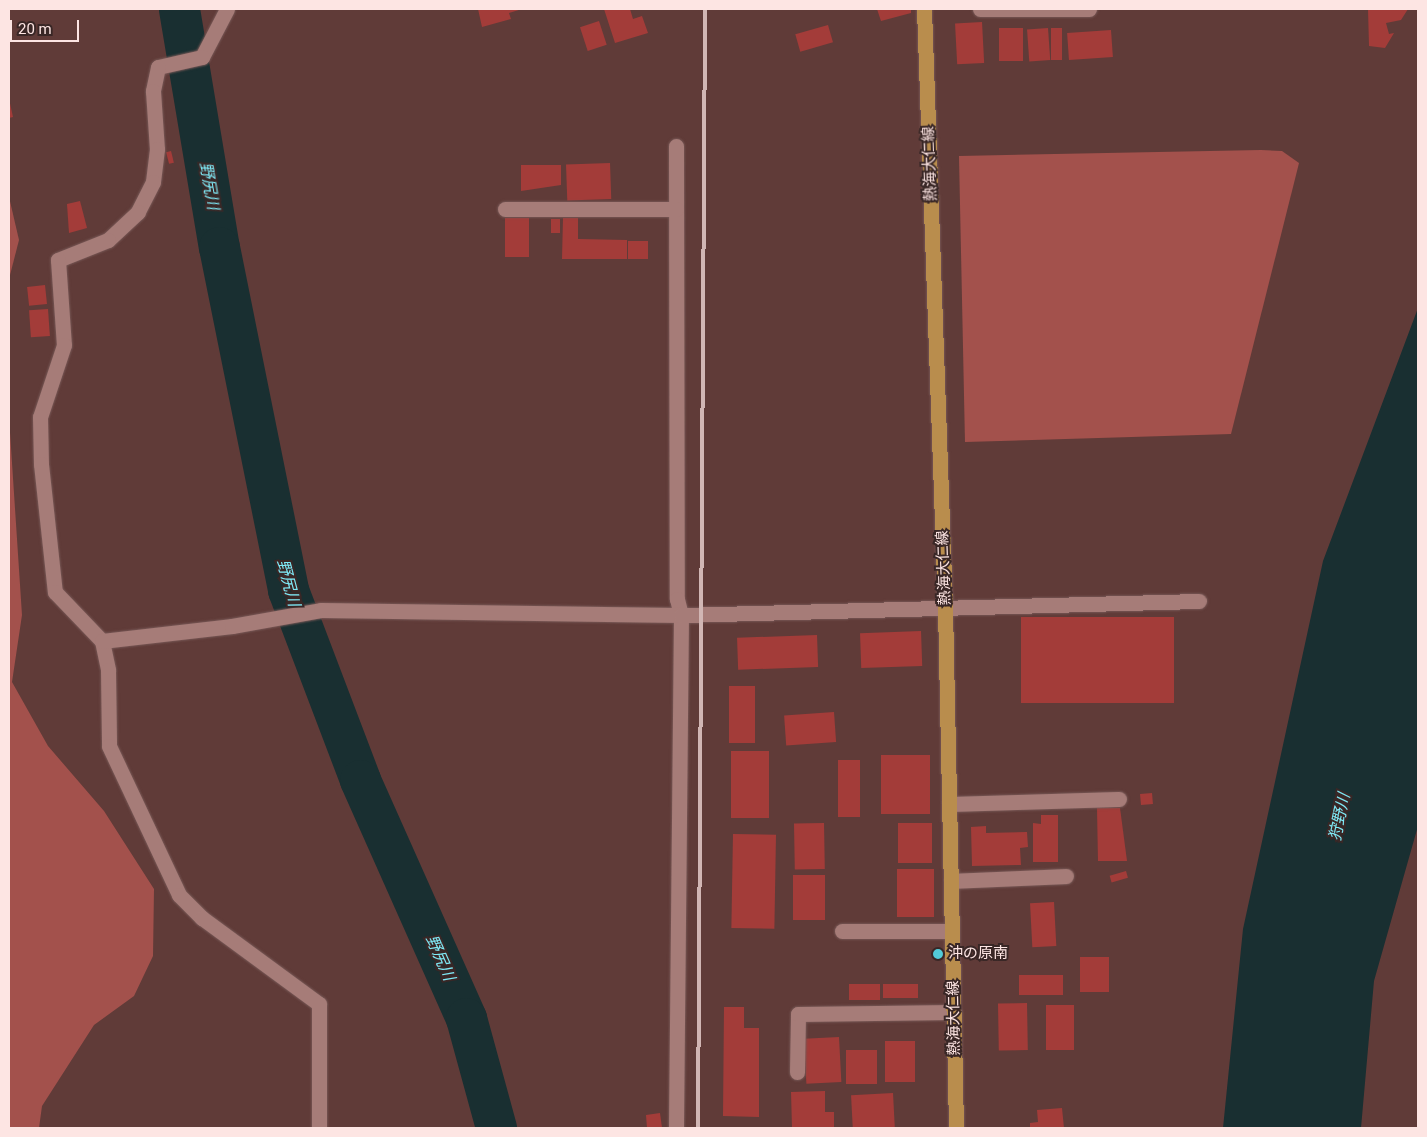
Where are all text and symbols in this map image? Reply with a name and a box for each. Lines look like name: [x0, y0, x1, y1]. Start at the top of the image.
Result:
scale bar: [12, 10, 81, 42]
text: 20 m: [18, 20, 52, 38]
street label: 熱海大仁線: [920, 126, 940, 202]
water label: 野尻川: [195, 161, 223, 211]
street label: 熱海大仁線: [934, 530, 954, 606]
water label: 野尻川: [273, 557, 303, 609]
water label: 狩野川: [1326, 792, 1354, 842]
water label: 野尻川: [421, 932, 459, 984]
place label: 沖の原南: [948, 945, 1008, 963]
marker: 沖の原南: [932, 948, 944, 960]
street label: 熱海大仁線: [944, 980, 964, 1056]

